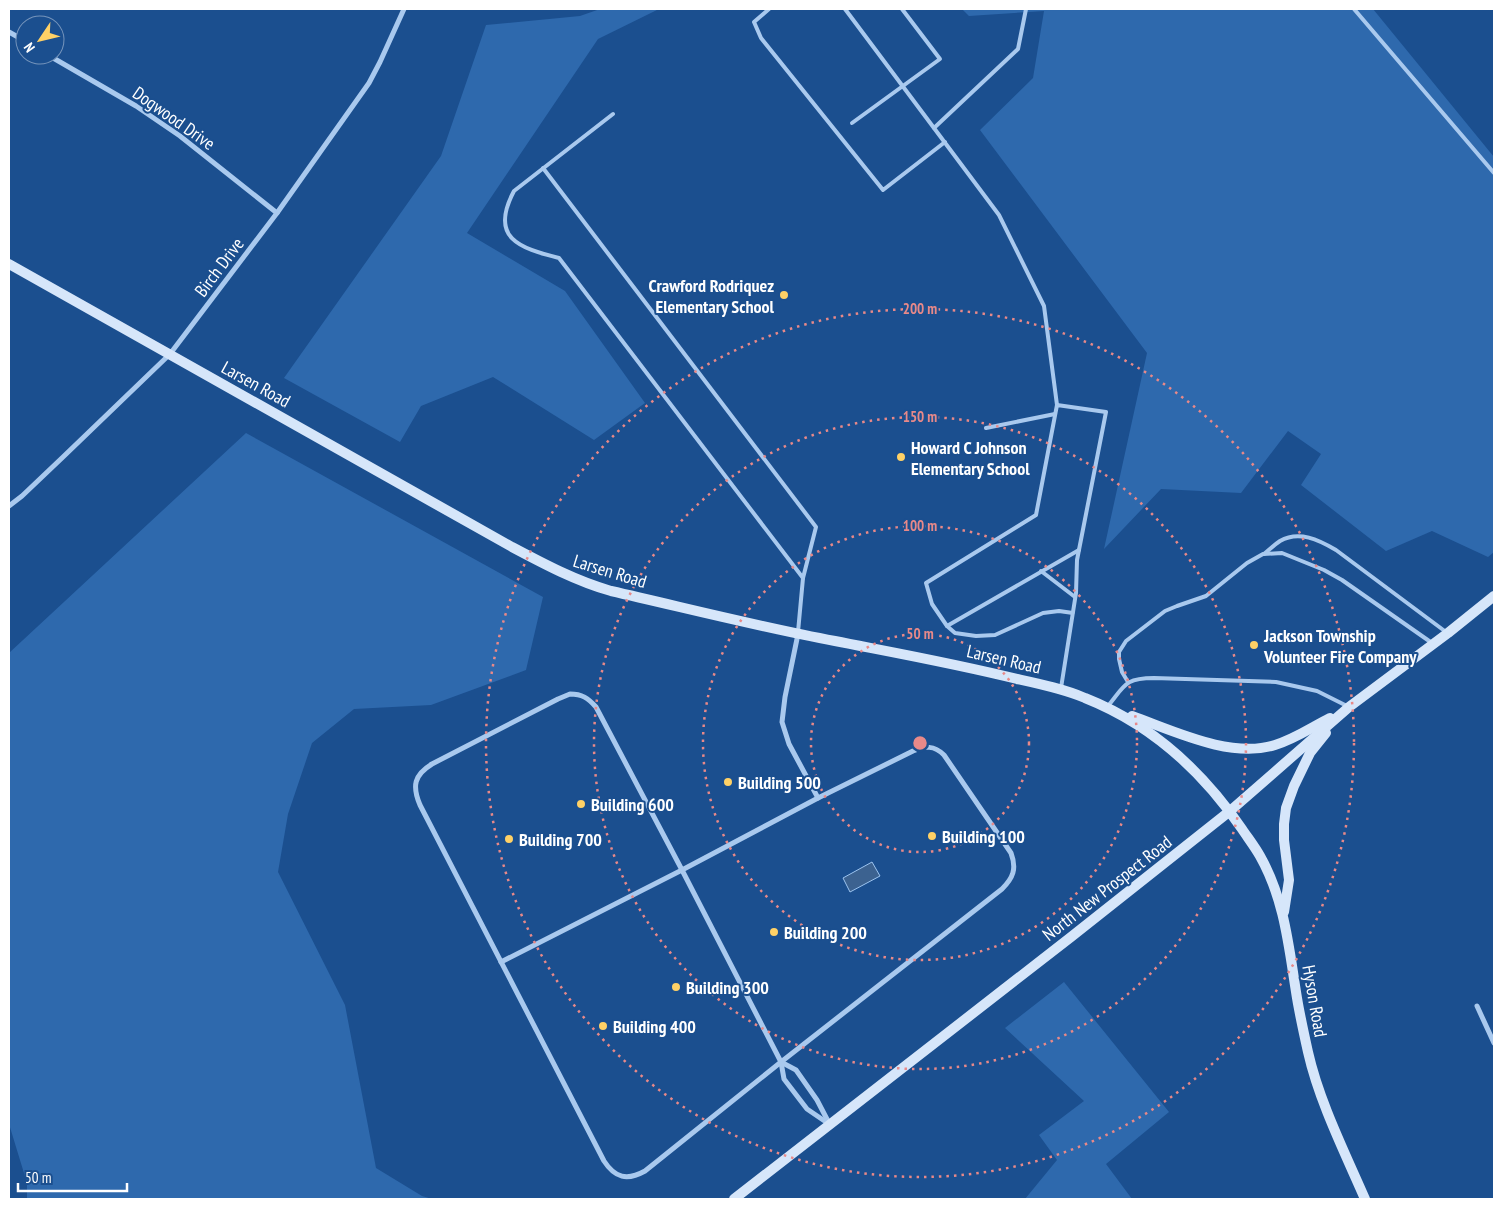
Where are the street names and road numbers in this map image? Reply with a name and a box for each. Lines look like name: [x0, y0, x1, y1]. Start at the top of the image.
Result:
street label: Dogwood Drive: [128, 81, 220, 155]
street label: Birch Drive: [189, 233, 249, 301]
street label: Larsen Road: [217, 356, 295, 412]
street label: Larsen Road: [571, 549, 649, 593]
street label: Larsen Road: [965, 639, 1043, 679]
street label: North New Prospect Road: [1038, 830, 1176, 946]
street label: Hyson Road: [1297, 963, 1333, 1039]

